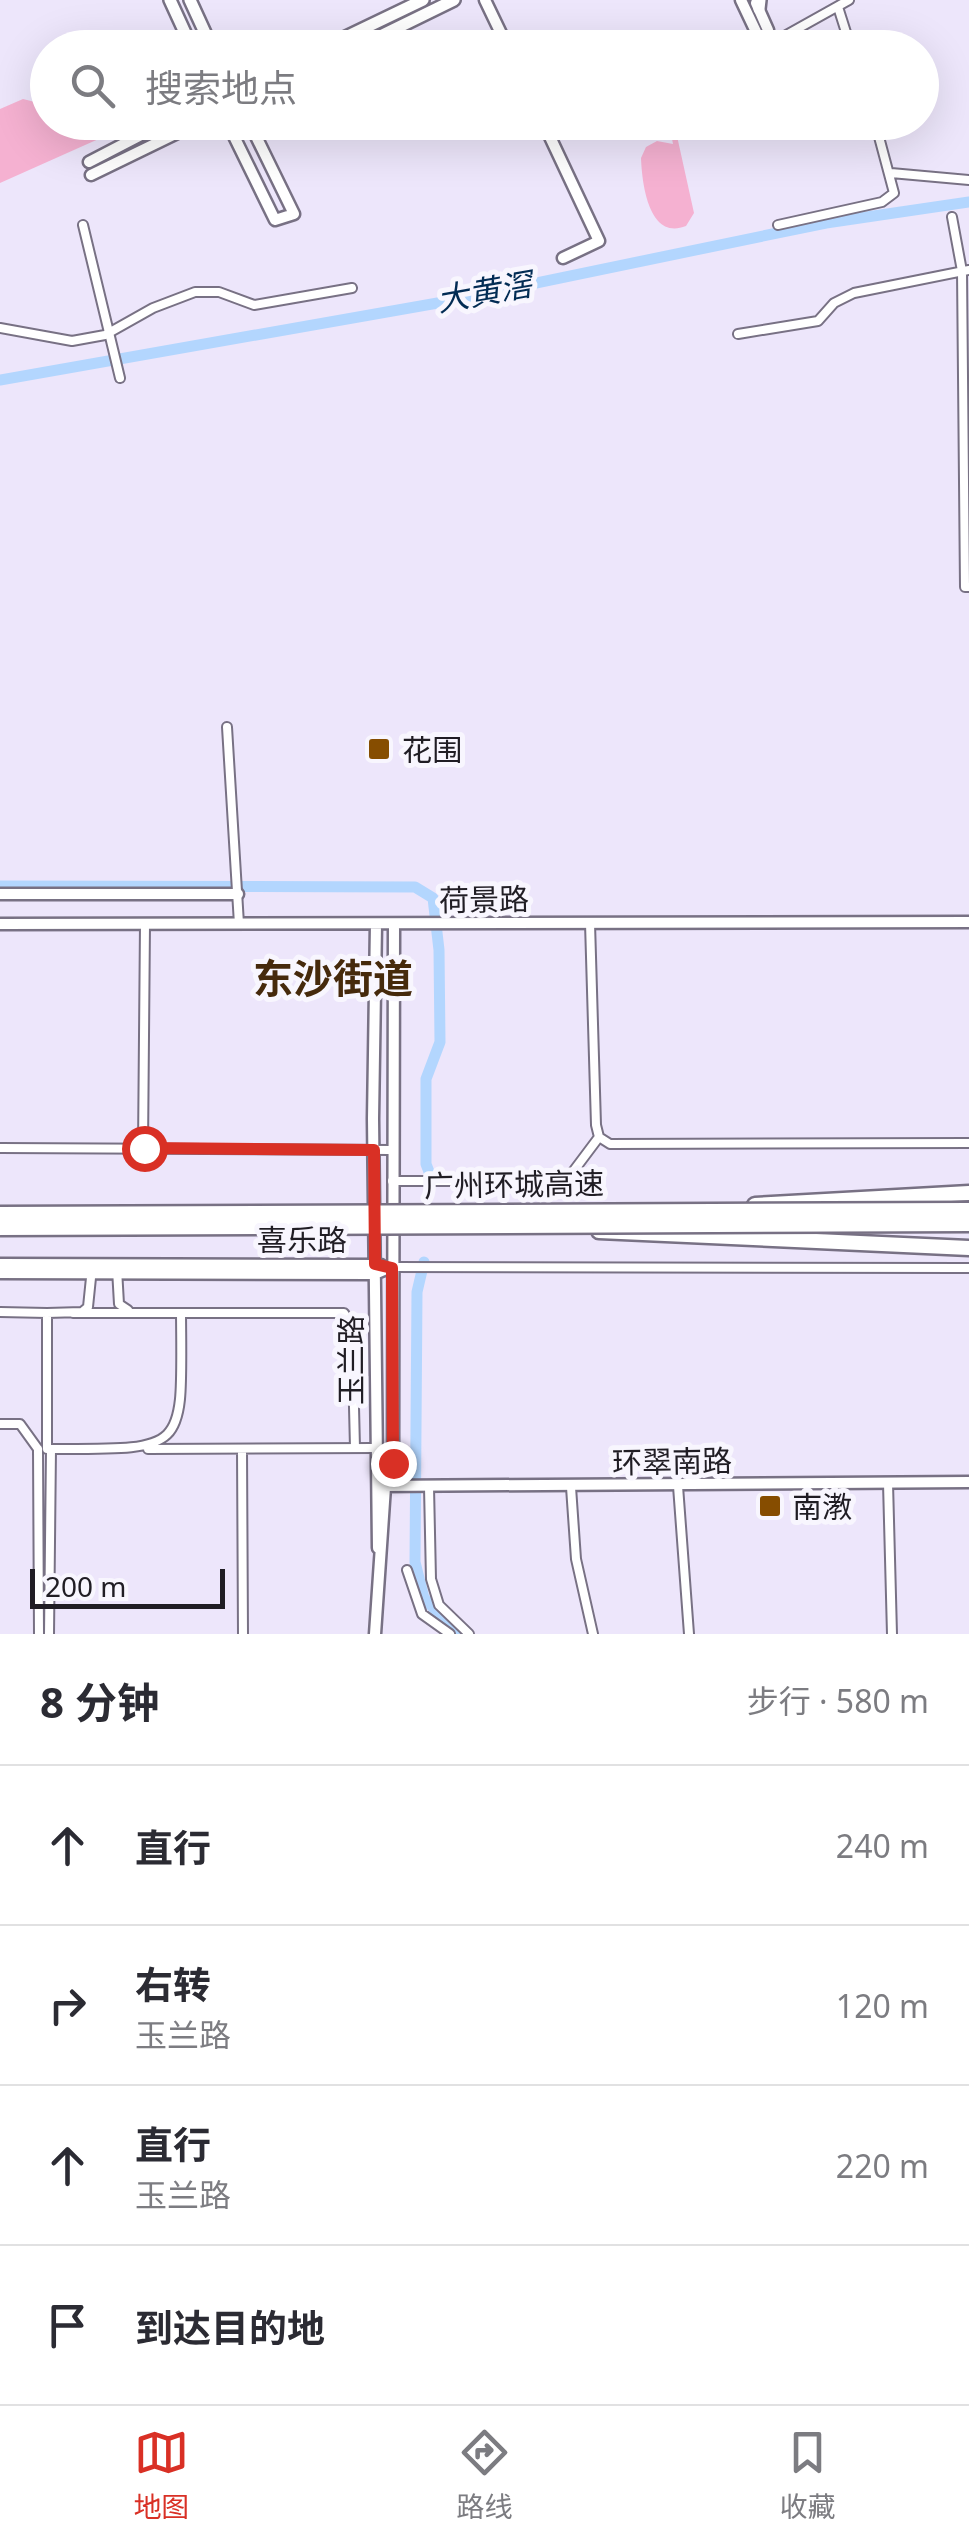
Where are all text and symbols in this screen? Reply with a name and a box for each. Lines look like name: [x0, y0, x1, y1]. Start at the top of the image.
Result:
search box: [30, 30, 939, 140]
icon: search: [65, 58, 120, 113]
text: 搜索地点: [145, 61, 297, 113]
water label: 大黄滘: [433, 261, 539, 321]
place label: 花围: [402, 729, 462, 770]
marker: 花围: [366, 736, 392, 762]
street label: 荷景路: [439, 878, 529, 920]
district label: 东沙街道: [253, 950, 413, 1005]
route start: [122, 1126, 168, 1172]
street label: 广州环城高速: [424, 1162, 604, 1206]
street label: 喜乐路: [257, 1219, 347, 1260]
street label: 玉兰路: [330, 1315, 371, 1405]
street label: 环翠南路: [612, 1439, 732, 1483]
route end: [371, 1441, 417, 1487]
place label: 南漖: [792, 1486, 852, 1527]
marker: 南漖: [757, 1493, 783, 1519]
scale bar: [30, 1564, 225, 1608]
text: 200 m: [45, 1567, 127, 1605]
text: 8 分钟: [40, 1673, 159, 1730]
text: 步行 · 580 m: [747, 1679, 929, 1722]
icon: ahead: [40, 1818, 95, 1873]
text: 直行: [135, 1821, 211, 1873]
text: 240 m: [836, 1824, 929, 1867]
text: 右转: [135, 1958, 211, 2010]
icon: right: [40, 1978, 95, 2033]
text: 120 m: [836, 1984, 929, 2027]
text: 玉兰路: [135, 2013, 231, 2056]
text: 直行: [135, 2118, 211, 2170]
icon: ahead: [40, 2138, 95, 2193]
text: 220 m: [836, 2144, 929, 2187]
text: 玉兰路: [135, 2173, 231, 2216]
icon: arrive: [40, 2298, 95, 2353]
text: 到达目的地: [135, 2301, 325, 2353]
tab: 地图: [133, 2425, 190, 2525]
tab: 路线: [456, 2425, 513, 2525]
tab: 收藏: [779, 2425, 836, 2525]

